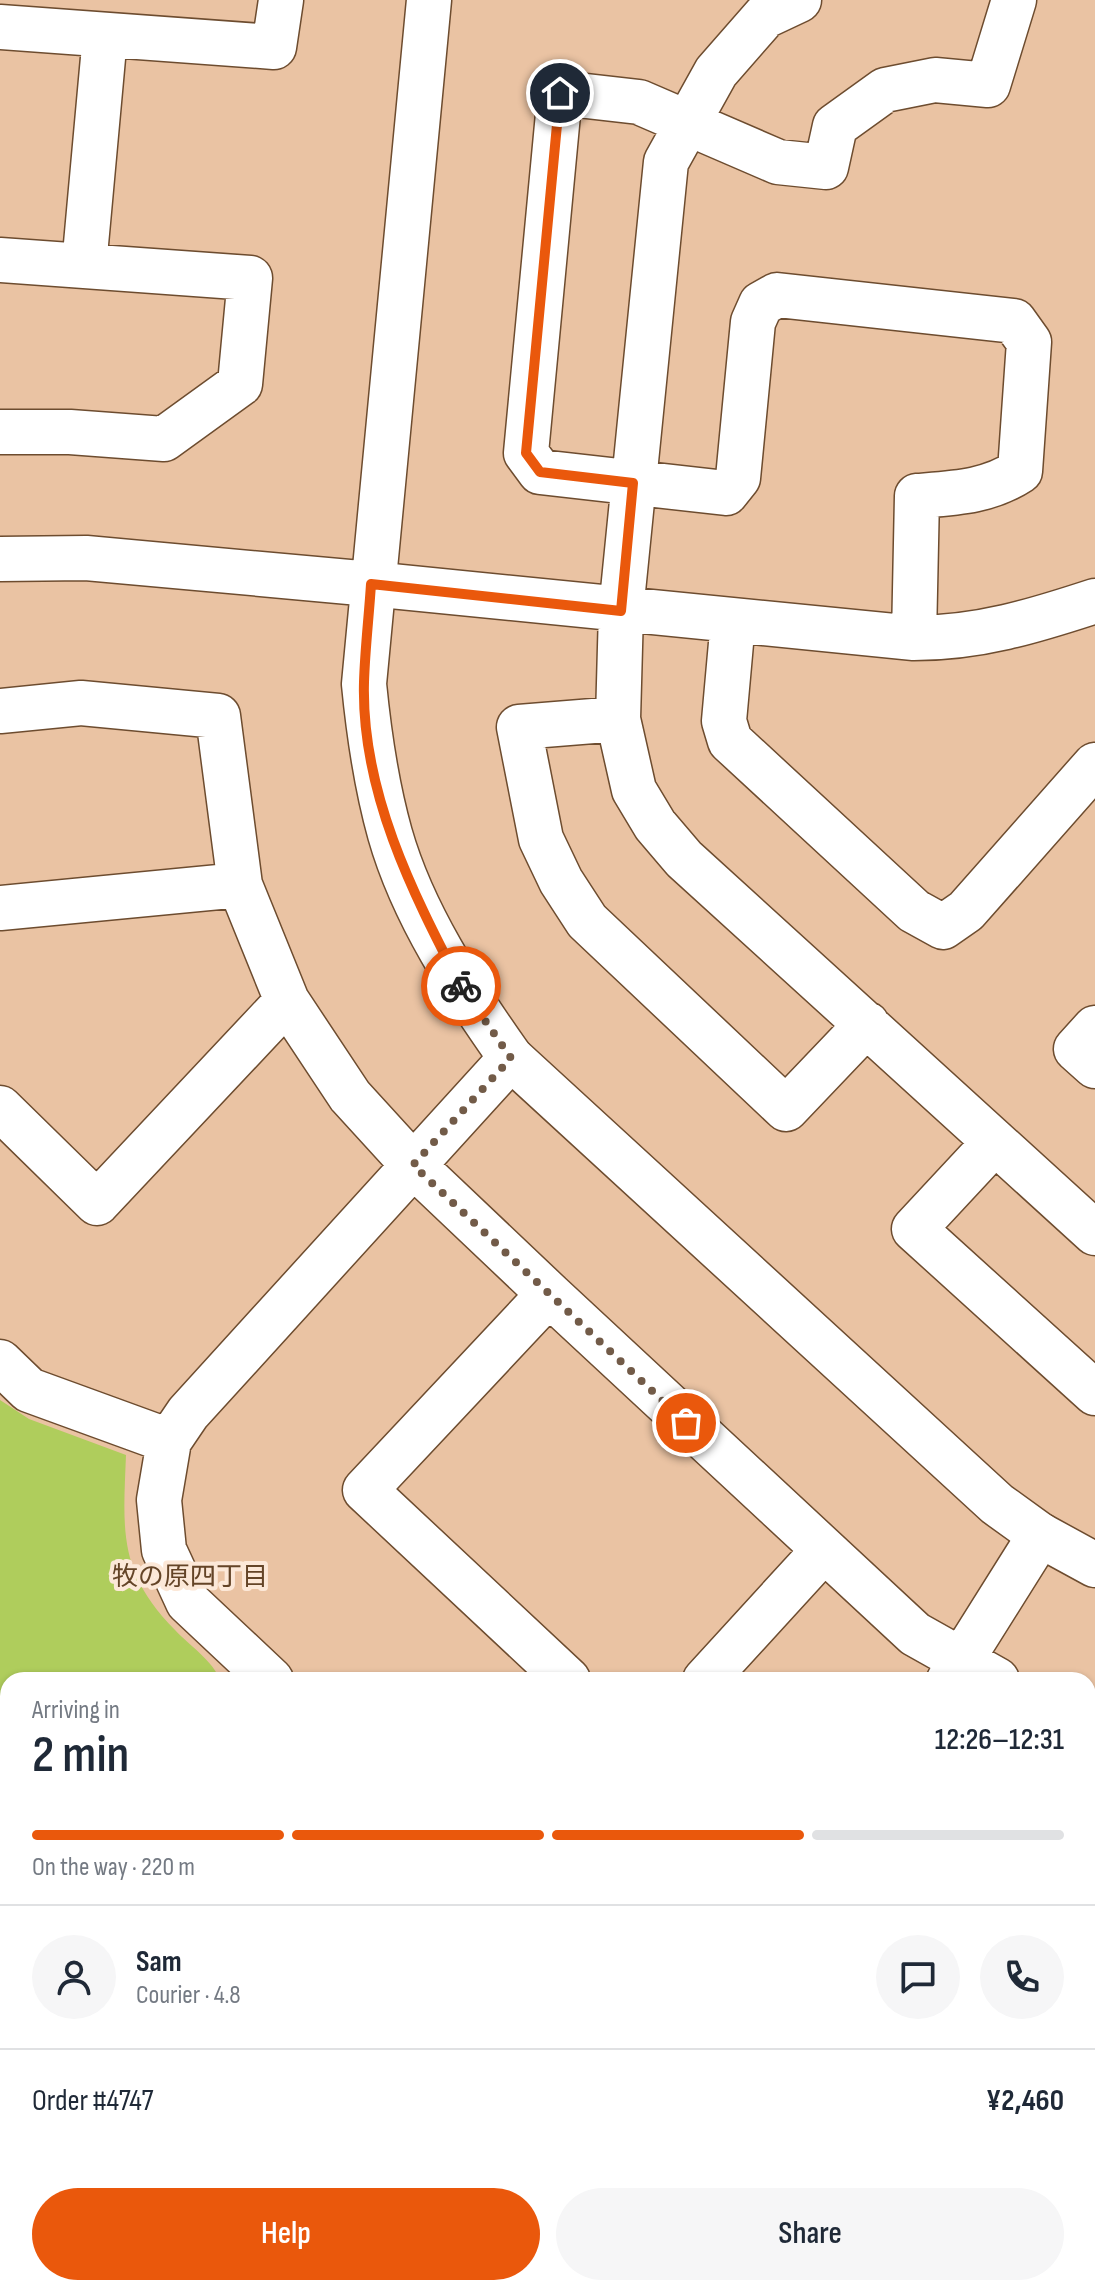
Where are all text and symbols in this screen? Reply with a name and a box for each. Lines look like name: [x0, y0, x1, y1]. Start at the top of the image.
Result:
pin: [526, 59, 594, 127]
icon: home: [538, 71, 582, 115]
courier: [421, 946, 501, 1026]
icon: bike: [439, 964, 483, 1008]
pin: [652, 1389, 720, 1457]
icon: bag: [664, 1401, 708, 1445]
district label: 牧の原四丁目: [112, 1562, 268, 1593]
text: Arriving in: [32, 1695, 120, 1726]
text: 12:26–12:31: [935, 1722, 1064, 1758]
text: 2 min: [32, 1724, 129, 1787]
text: On the way · 220 m: [32, 1852, 195, 1883]
button: person: [32, 1935, 116, 2019]
button: chat: [876, 1935, 960, 2019]
button: phone: [980, 1935, 1064, 2019]
text: Sam: [136, 1944, 182, 1980]
text: Courier · 4.8: [136, 1980, 241, 2011]
text: Order #4747: [32, 2083, 154, 2119]
text: ¥2,460: [986, 2083, 1064, 2119]
button: Help: [32, 2188, 540, 2280]
button: Share: [556, 2188, 1064, 2280]

